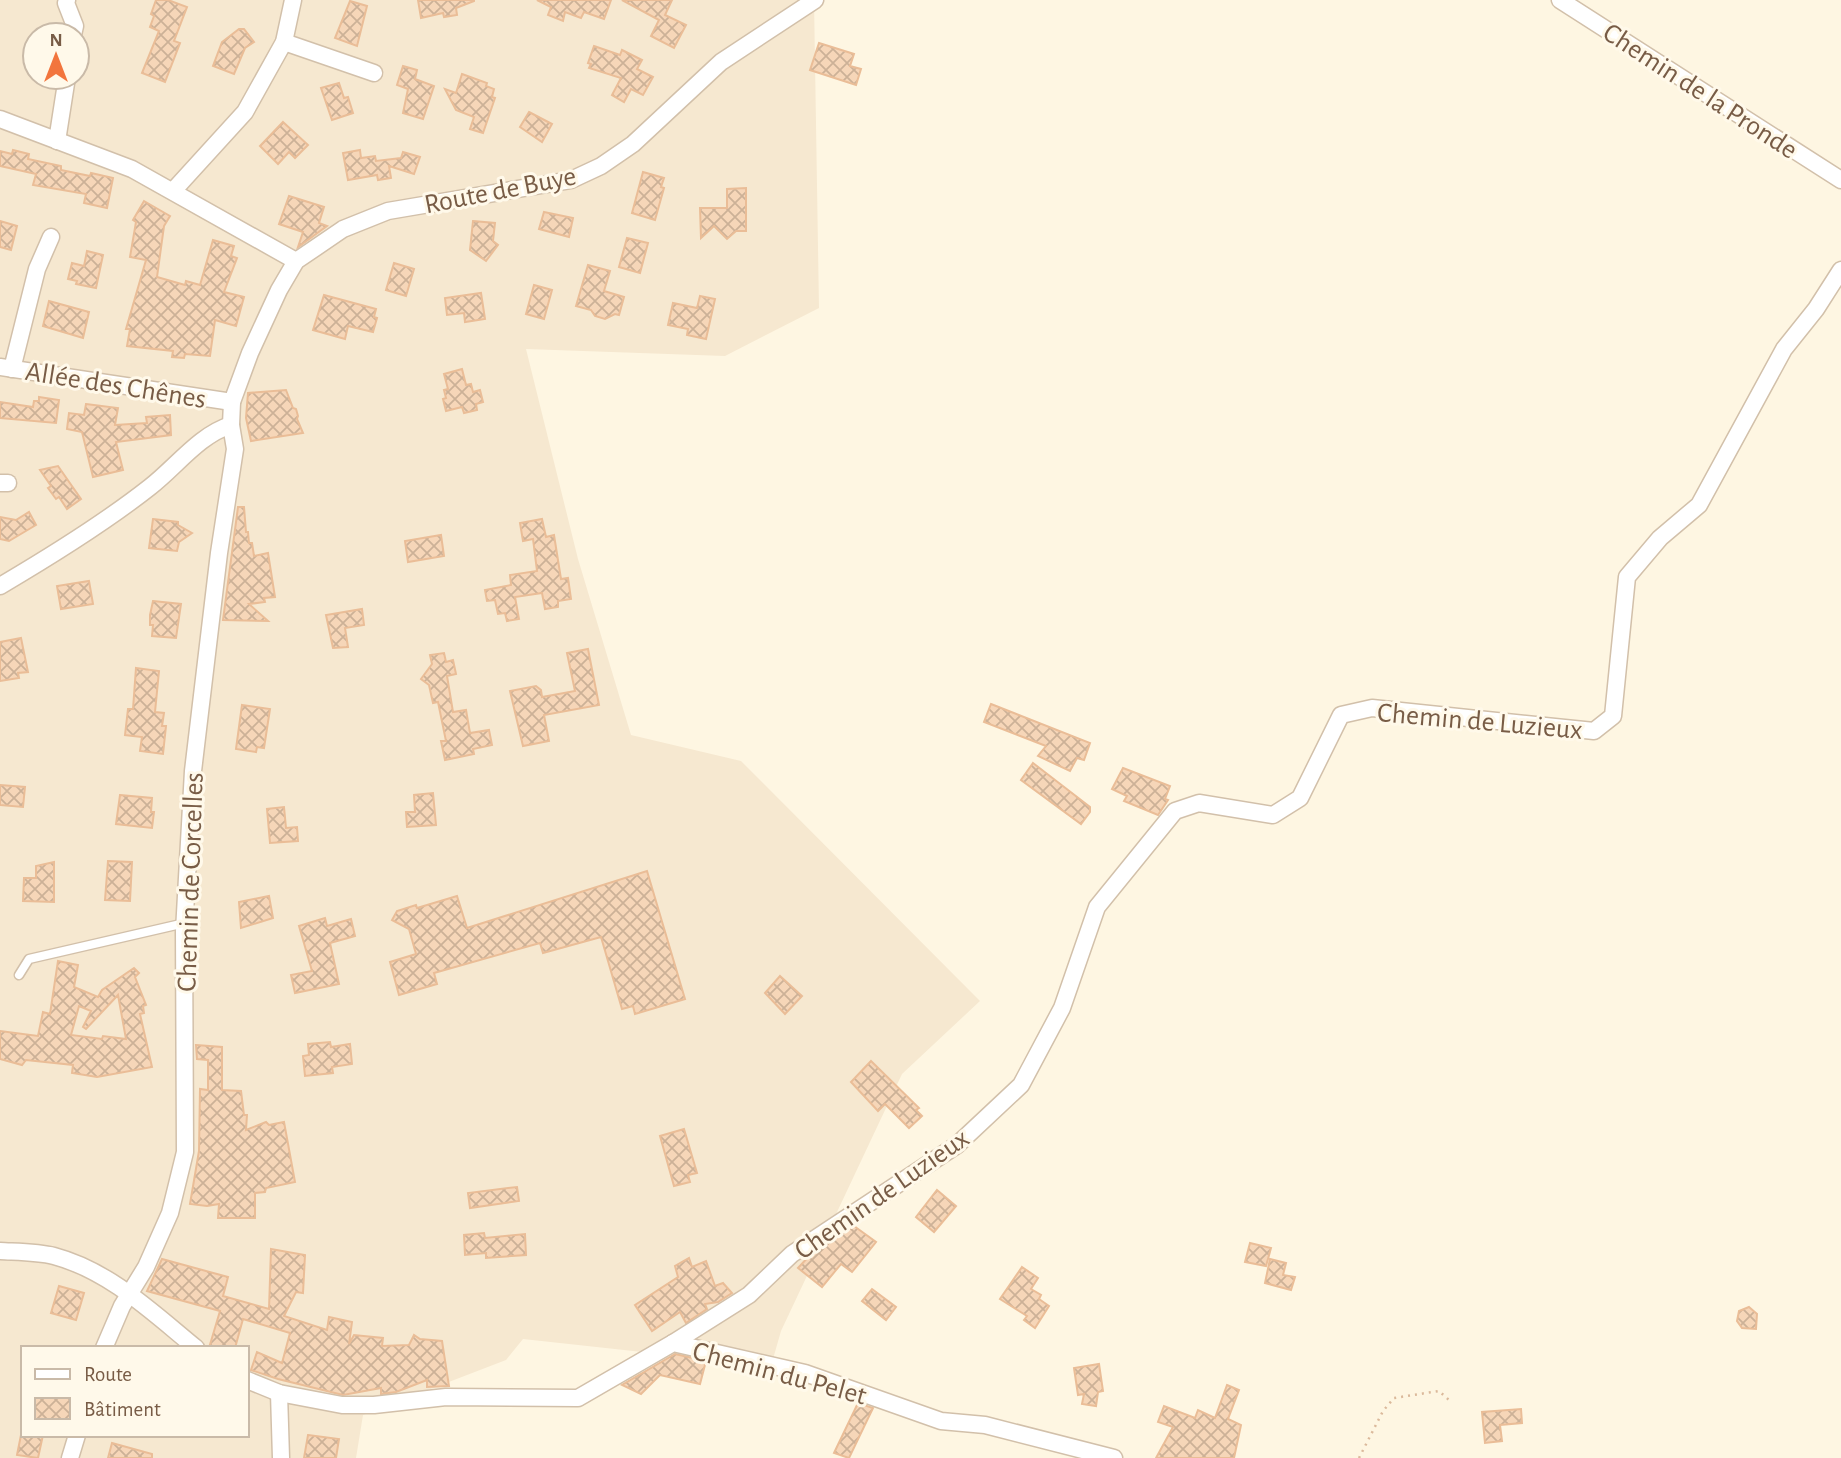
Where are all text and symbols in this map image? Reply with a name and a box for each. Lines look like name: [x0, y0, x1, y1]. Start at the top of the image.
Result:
street label: Chemin de la Pronde: [1598, 19, 1802, 165]
north arrow: [21, 21, 91, 91]
text: N: [49, 31, 63, 50]
street label: Route de Buye: [422, 163, 579, 219]
street label: Allée des Chênes: [23, 358, 208, 414]
street label: Chemin de Luzieux: [1376, 699, 1584, 745]
street label: Chemin de Corcelles: [173, 772, 209, 992]
street label: Chemin de Luzieux: [790, 1124, 975, 1265]
street label: Chemin du Pelet: [690, 1337, 869, 1411]
legend: [21, 1346, 248, 1437]
text: Route: [84, 1364, 132, 1385]
text: Bâtiment: [84, 1399, 161, 1420]

